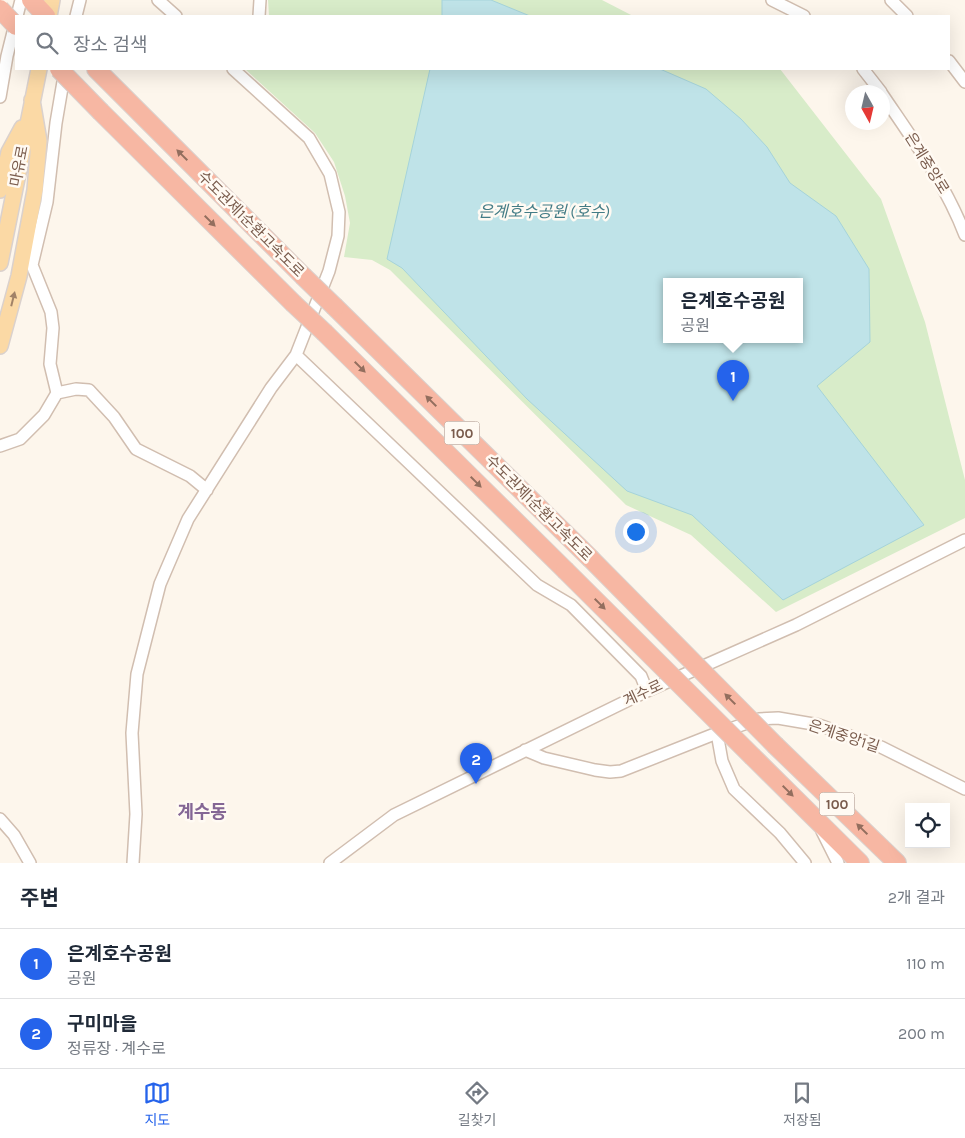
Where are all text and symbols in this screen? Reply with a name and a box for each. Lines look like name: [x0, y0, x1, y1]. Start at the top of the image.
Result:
search box: [15, 15, 950, 70]
icon: search: [33, 29, 61, 57]
text: 장소 검색: [73, 34, 147, 56]
north arrow: [845, 85, 890, 130]
street label: 은계중앙로: [901, 129, 953, 197]
street label: 마유로: [6, 144, 32, 188]
one-way arrow: [176, 150, 188, 162]
street label: 수도권제1순환고속도로: [194, 167, 308, 281]
water label: 은계호수공원 (호수): [478, 202, 610, 221]
one-way arrow: [204, 214, 216, 226]
popup: [663, 278, 803, 343]
text: 은계호수공원: [681, 290, 785, 312]
one-way arrow: [9, 291, 17, 306]
text: 공원: [681, 316, 710, 335]
pin: 1: [717, 360, 749, 401]
one-way arrow: [354, 361, 366, 373]
one-way arrow: [425, 395, 437, 407]
road number: 100: [444, 422, 480, 444]
street label: 수도권제1순환고속도로: [482, 451, 596, 565]
one-way arrow: [470, 475, 482, 487]
your location: [623, 519, 649, 545]
one-way arrow: [594, 598, 606, 610]
street label: 계수로: [620, 676, 666, 710]
one-way arrow: [724, 693, 736, 705]
street label: 은계중앙1길: [806, 716, 882, 756]
pin: 2: [460, 743, 492, 784]
one-way arrow: [782, 785, 794, 797]
road number: 100: [820, 792, 854, 816]
district label: 계수동: [177, 801, 227, 823]
map controls: [905, 803, 950, 848]
button: locate: [905, 803, 950, 848]
one-way arrow: [856, 823, 868, 835]
text: 주변: [20, 886, 59, 910]
text: 2개 결과: [888, 888, 945, 907]
text: 은계호수공원: [67, 943, 172, 965]
text: 1: [33, 954, 39, 973]
text: 110 m: [906, 954, 945, 973]
text: 공원: [67, 969, 96, 988]
text: 구미마을: [67, 1013, 137, 1035]
text: 2: [31, 1024, 41, 1043]
text: 200 m: [898, 1024, 945, 1043]
text: 정류장 · 계수로: [67, 1039, 166, 1058]
tab: 지도: [143, 1079, 171, 1129]
tab: 길찾기: [458, 1079, 496, 1129]
tab: 저장됨: [783, 1079, 822, 1129]

